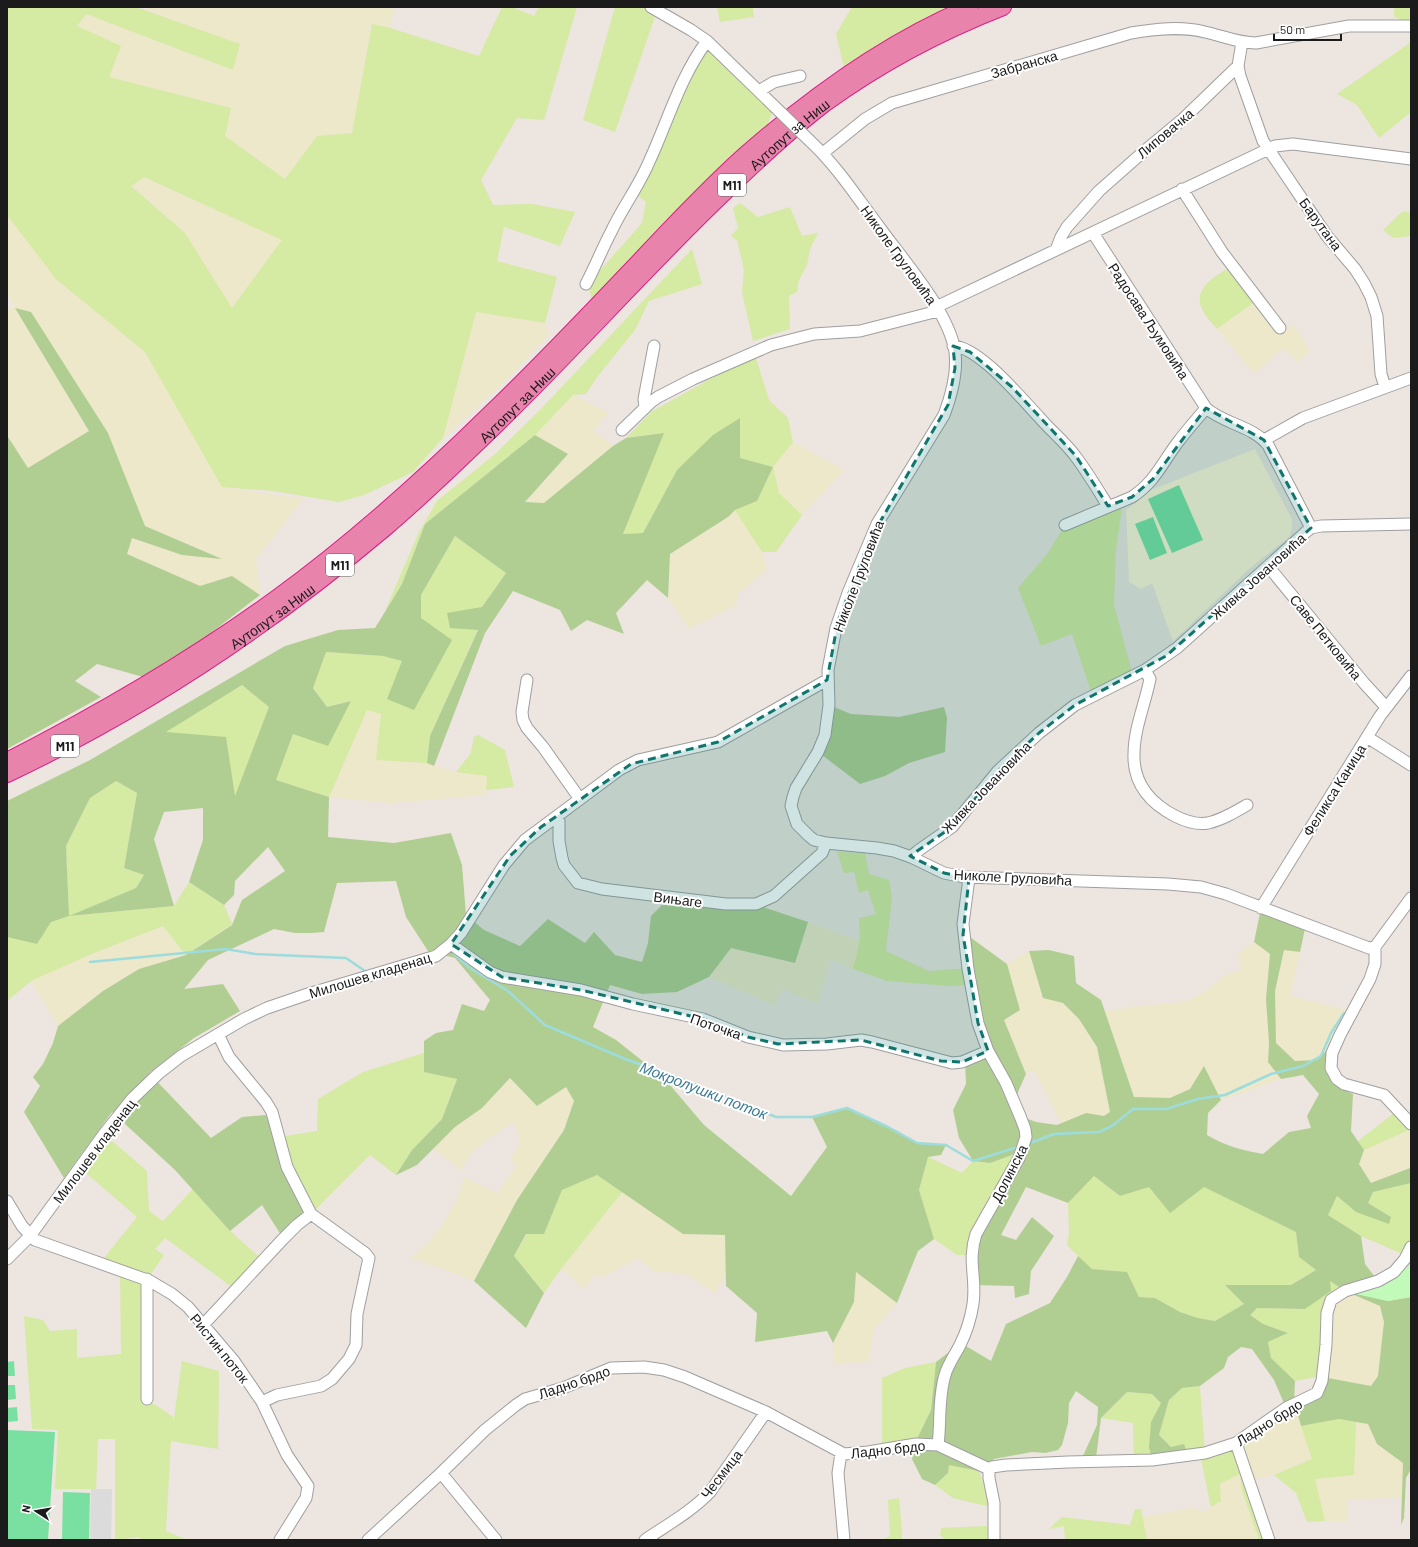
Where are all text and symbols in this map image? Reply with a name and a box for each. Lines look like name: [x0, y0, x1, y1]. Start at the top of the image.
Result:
scale bar: [1274, 16, 1341, 42]
text: 50 m: [1280, 22, 1305, 36]
street label: Забранска: [989, 46, 1060, 82]
street label: Аутопут за Ниш: [745, 95, 833, 173]
street label: Липовачка: [1133, 104, 1197, 162]
road number: M11: [718, 174, 746, 196]
street label: Барутана: [1296, 194, 1346, 254]
street label: Николе Груловића: [857, 202, 941, 308]
street label: Радосава Љумовића: [1105, 260, 1193, 382]
street label: Аутопут за Ниш: [475, 363, 558, 446]
street label: Николе Груловића: [829, 517, 887, 634]
street label: Живка Јовановића: [1207, 529, 1309, 623]
road number: M11: [326, 554, 354, 576]
street label: Аутопут за Ниш: [226, 580, 318, 652]
street label: Саве Петковића: [1286, 591, 1366, 683]
road number: M11: [51, 735, 79, 757]
street label: Живка Јовановића: [938, 737, 1034, 837]
street label: Феликса Каница: [1299, 741, 1369, 839]
street label: Николе Груловића: [953, 865, 1073, 889]
street label: Вињаге: [653, 888, 704, 910]
street label: Милошев кладенац: [307, 948, 433, 1002]
street label: Поточка: [688, 1009, 744, 1043]
water label: Мокролушки поток: [638, 1057, 771, 1123]
street label: Милошев кладенац: [49, 1095, 139, 1207]
street label: Долинска: [987, 1141, 1031, 1205]
street label: Ристин поток: [187, 1310, 254, 1387]
street label: Ладно брдо: [536, 1362, 612, 1402]
street label: Ладно брдо: [1233, 1395, 1305, 1449]
street label: Ладно брдо: [850, 1437, 926, 1461]
street label: Чесмица: [697, 1446, 745, 1502]
north arrow: [16, 1491, 56, 1531]
text: N: [19, 1504, 33, 1514]

